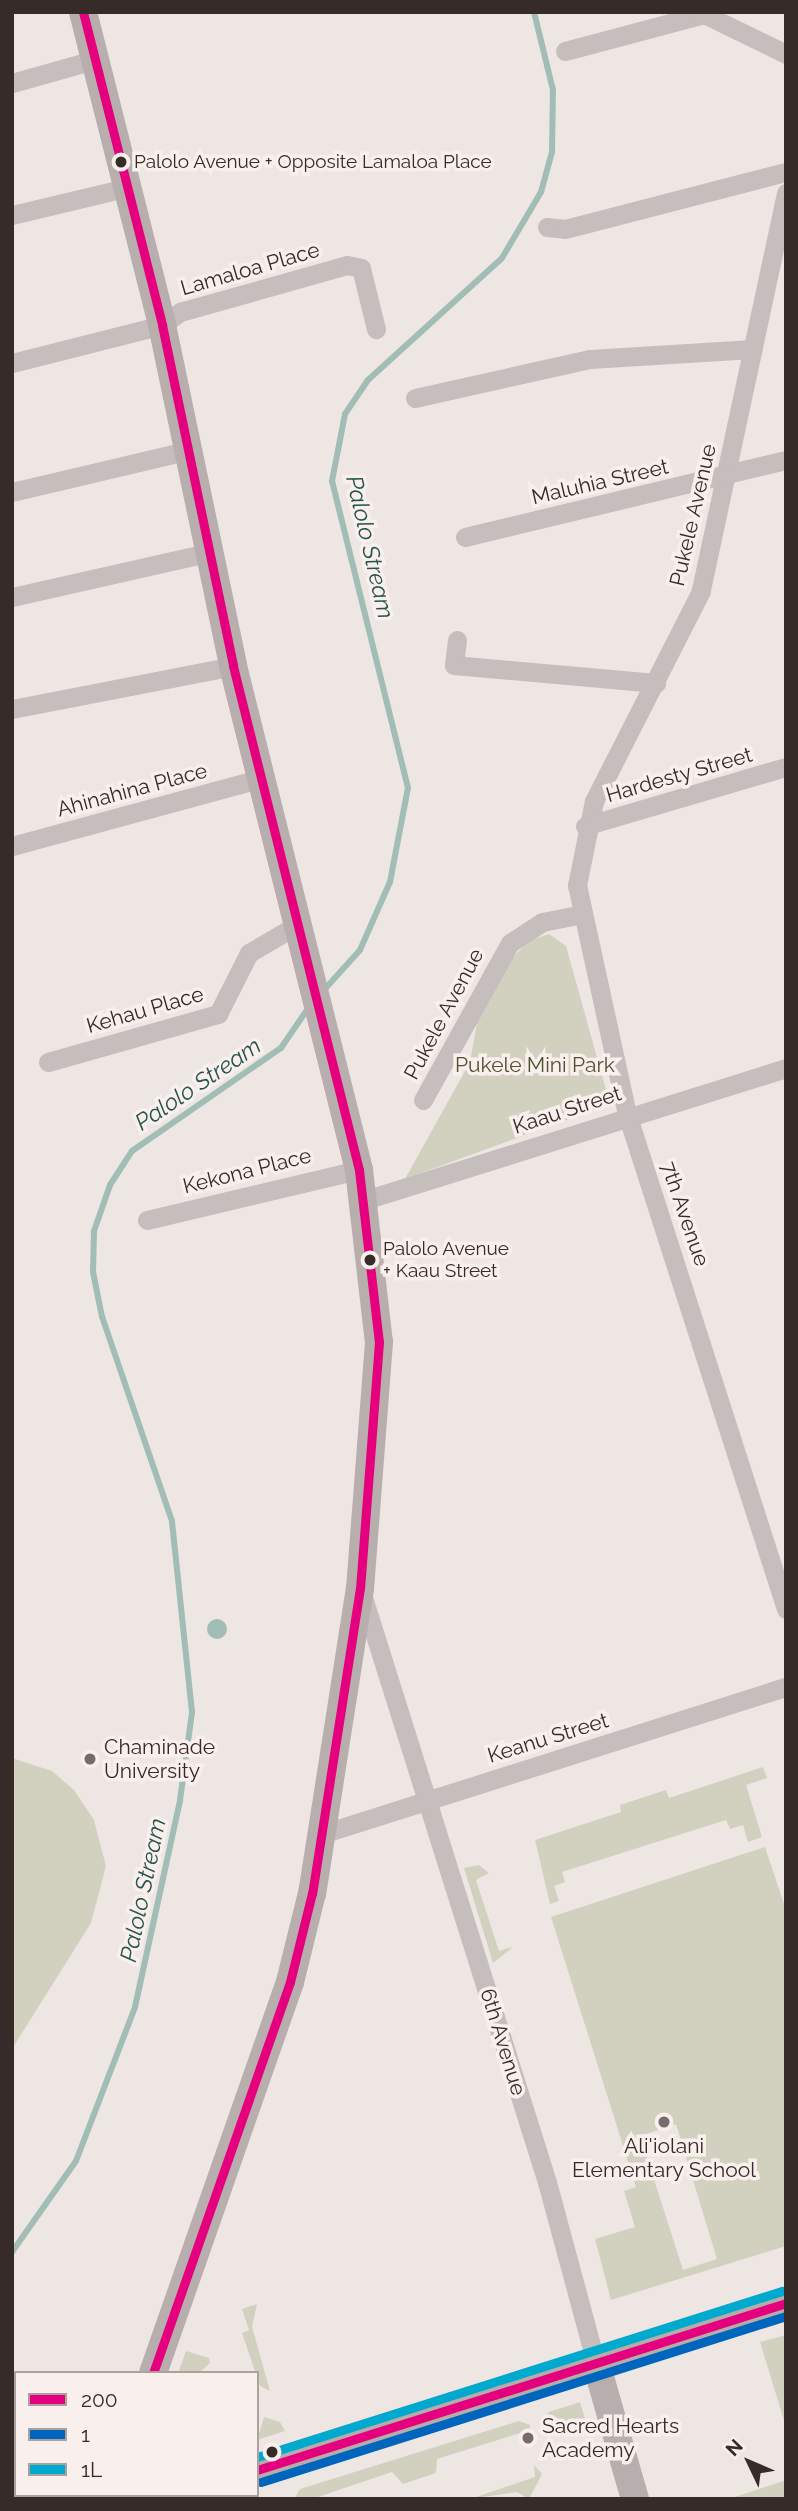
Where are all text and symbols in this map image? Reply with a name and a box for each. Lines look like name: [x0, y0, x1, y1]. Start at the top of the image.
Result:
place label: Palolo Avenue + Opposite Lamaloa Place: [134, 151, 492, 173]
marker: Palolo Avenue + Opposite Lamaloa Place: [114, 155, 128, 169]
street label: Lamaloa Place: [178, 237, 322, 301]
street label: Pukele Avenue: [664, 441, 722, 589]
street label: Maluhia Street: [529, 454, 671, 510]
water label: Palolo Stream: [340, 473, 400, 621]
street label: Hardesty Street: [603, 742, 755, 808]
street label: Ahinahina Place: [54, 758, 210, 822]
street label: Pukele Avenue: [399, 944, 489, 1084]
street label: Kehau Place: [84, 981, 206, 1039]
water label: Palolo Stream: [130, 1032, 266, 1136]
park label: Pukele Mini Park: [455, 1052, 615, 1078]
street label: Kaau Street: [510, 1081, 624, 1139]
street label: Kekona Place: [180, 1143, 314, 1199]
street label: 7th Avenue: [655, 1158, 715, 1270]
place label: Palolo Avenue + Kaau Street: [383, 1238, 510, 1282]
marker: Palolo Avenue + Kaau Street: [363, 1253, 377, 1267]
street label: Keanu Street: [485, 1708, 611, 1768]
place label: Chaminade University: [104, 1734, 215, 1784]
marker: Chaminade University: [82, 1751, 98, 1767]
water label: Palolo Stream: [114, 1816, 172, 1964]
street label: 6th Avenue: [475, 1985, 531, 2099]
marker: Ali'iolani Elementary School: [656, 2114, 672, 2130]
place label: Ali'iolani Elementary School: [572, 2133, 756, 2183]
legend: [14, 2371, 259, 2497]
text: 200: [81, 2387, 118, 2412]
place label: Sacred Hearts Academy: [542, 2413, 679, 2463]
text: 1: [81, 2422, 90, 2447]
north arrow: [714, 2427, 784, 2497]
marker: Sacred Hearts Academy: [520, 2430, 536, 2446]
text: N: [721, 2435, 747, 2460]
unlabelled marker: [265, 2445, 279, 2459]
text: 1L: [81, 2457, 102, 2482]

